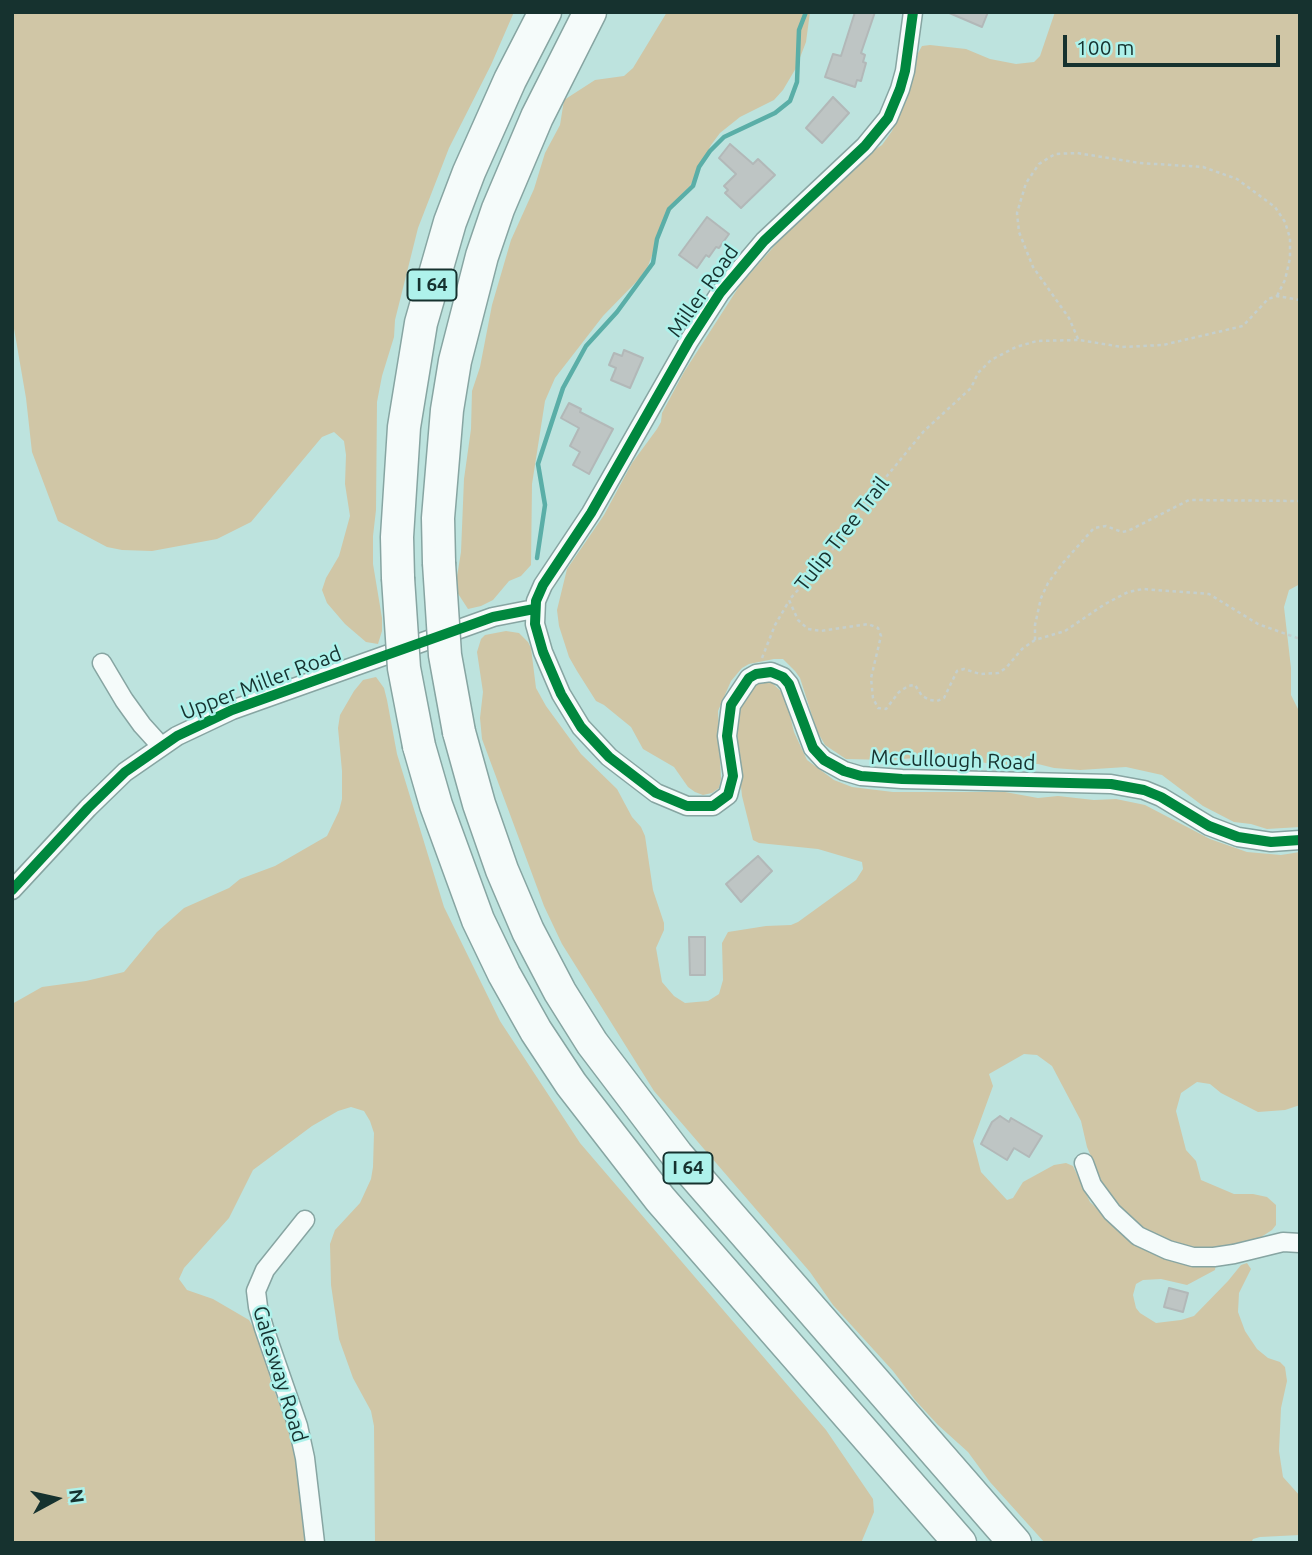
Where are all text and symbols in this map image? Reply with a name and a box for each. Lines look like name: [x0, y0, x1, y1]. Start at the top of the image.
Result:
scale bar: [1067, 21, 1284, 65]
text: 100 m: [1076, 35, 1134, 59]
street label: Miller Road: [662, 240, 744, 342]
road number: I 64: [408, 270, 457, 300]
street label: Tulip Tree Trail: [790, 472, 894, 596]
street label: Upper Miller Road: [177, 641, 345, 725]
street label: McCullough Road: [870, 745, 1036, 775]
road number: I 64: [664, 1152, 712, 1184]
street label: Galesway Road: [247, 1303, 313, 1445]
north arrow: [21, 1464, 91, 1534]
text: N: [65, 1488, 89, 1505]

